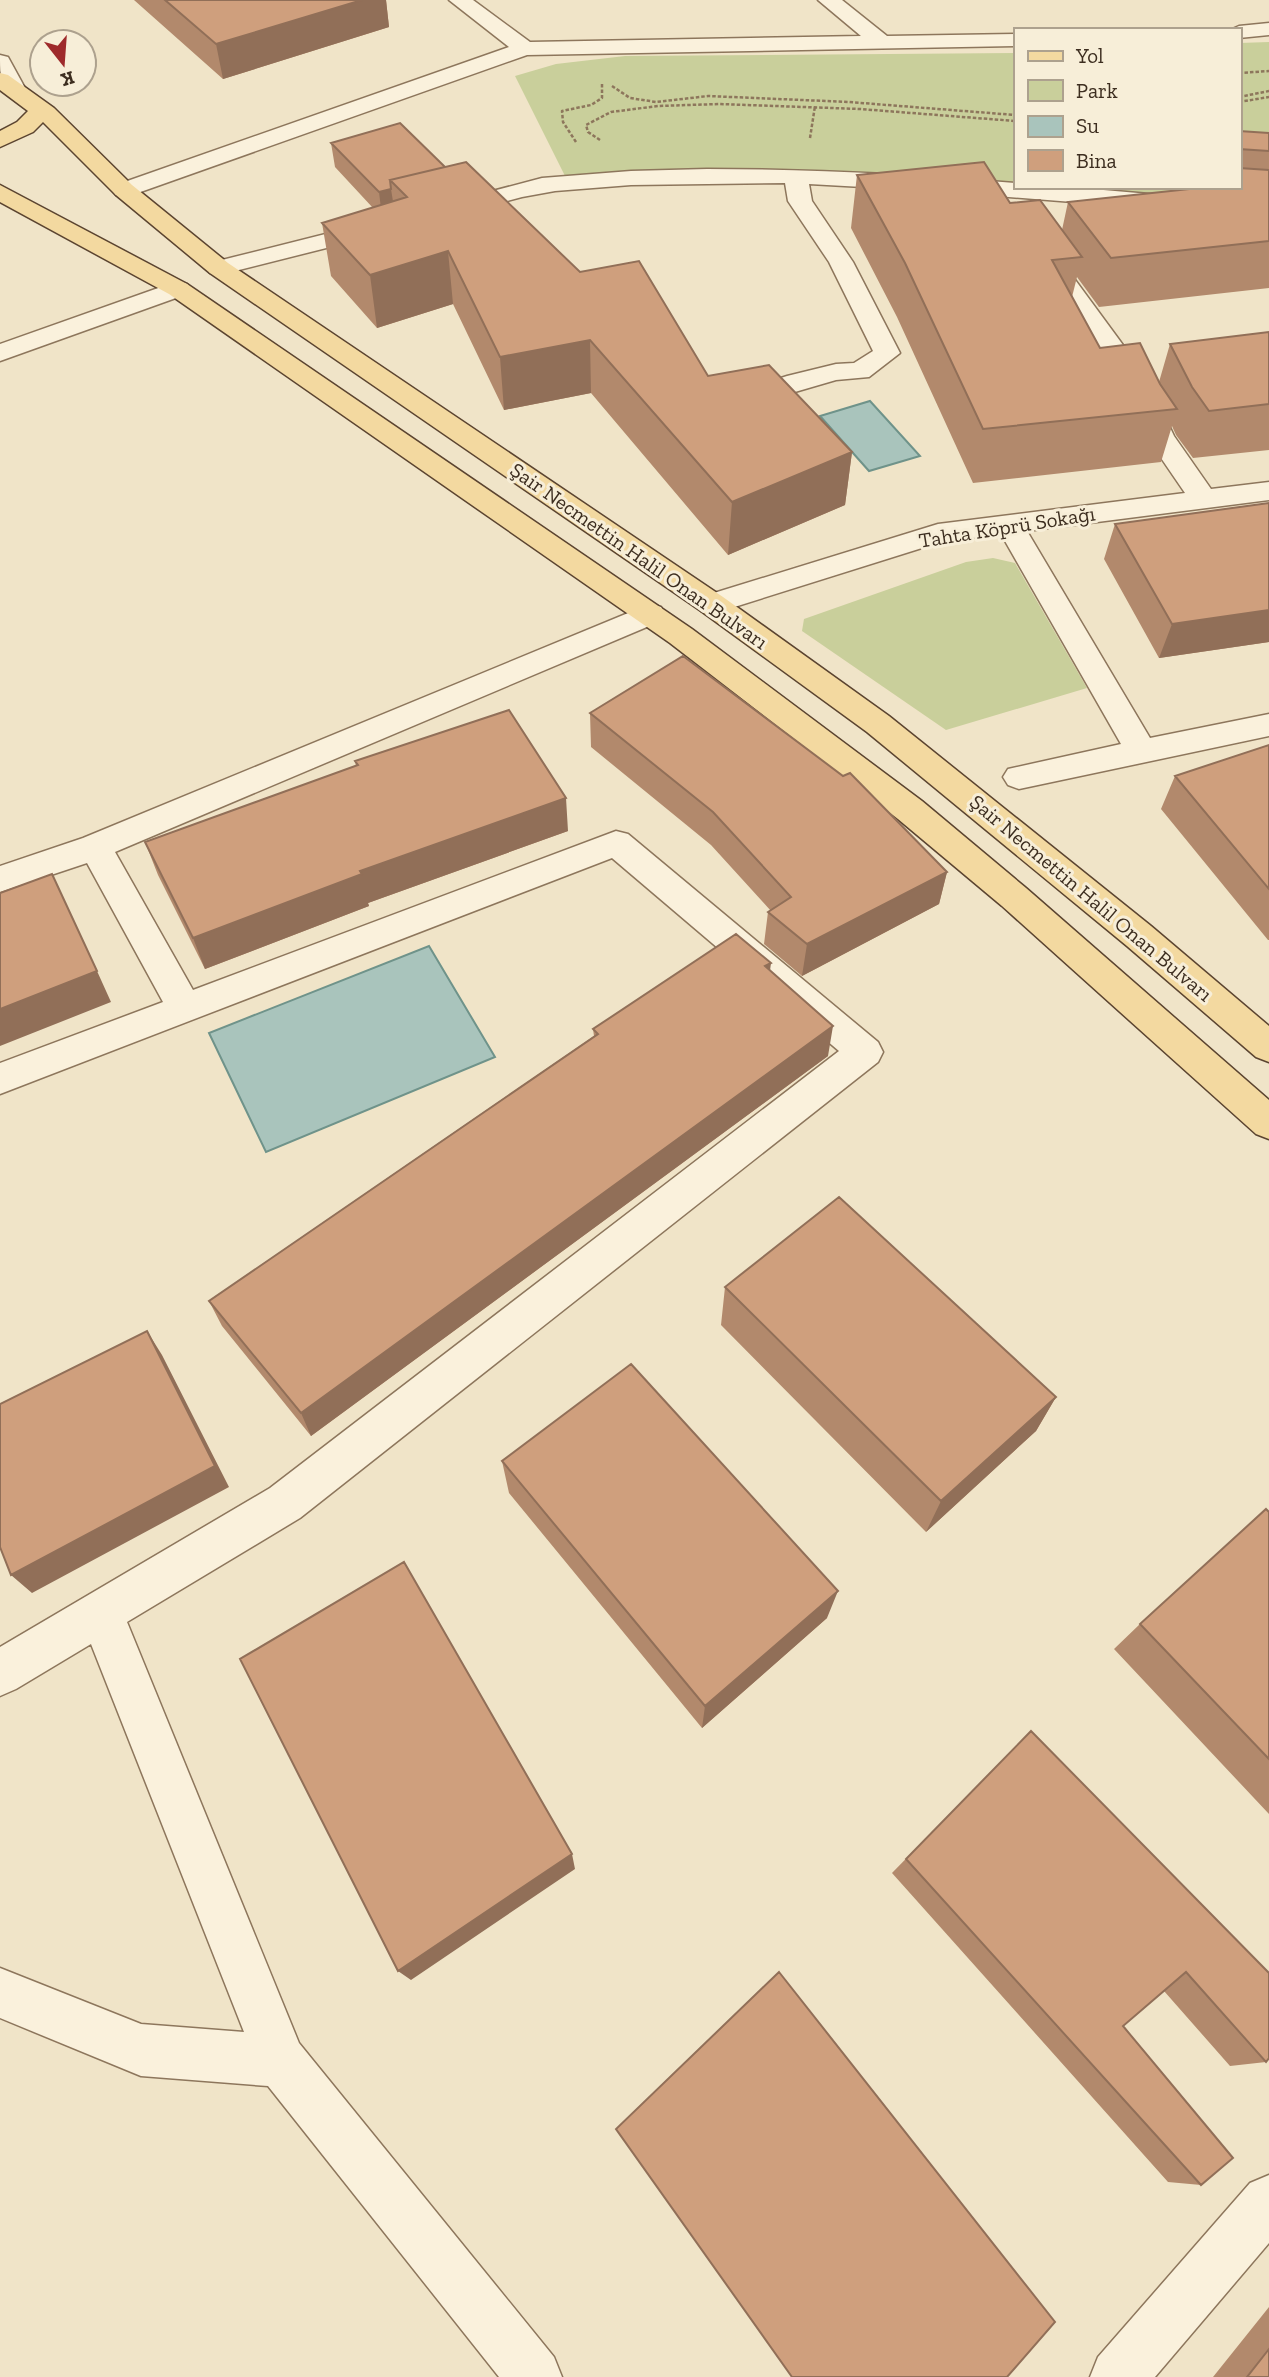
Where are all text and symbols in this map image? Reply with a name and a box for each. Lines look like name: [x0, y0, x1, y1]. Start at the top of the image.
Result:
north arrow: [28, 28, 98, 98]
legend: [1014, 28, 1241, 189]
text: Yol: [1075, 43, 1104, 68]
text: K: [58, 66, 77, 92]
text: Park: [1076, 78, 1118, 103]
text: Su: [1076, 113, 1099, 138]
text: Bina: [1076, 148, 1117, 173]
street label: Şair Necmettin Halil Onan Bulvarı: [506, 457, 773, 654]
street label: Tahta Köprü Sokağı: [917, 500, 1097, 553]
street label: Şair Necmettin Halil Onan Bulvarı: [965, 789, 1218, 1006]

